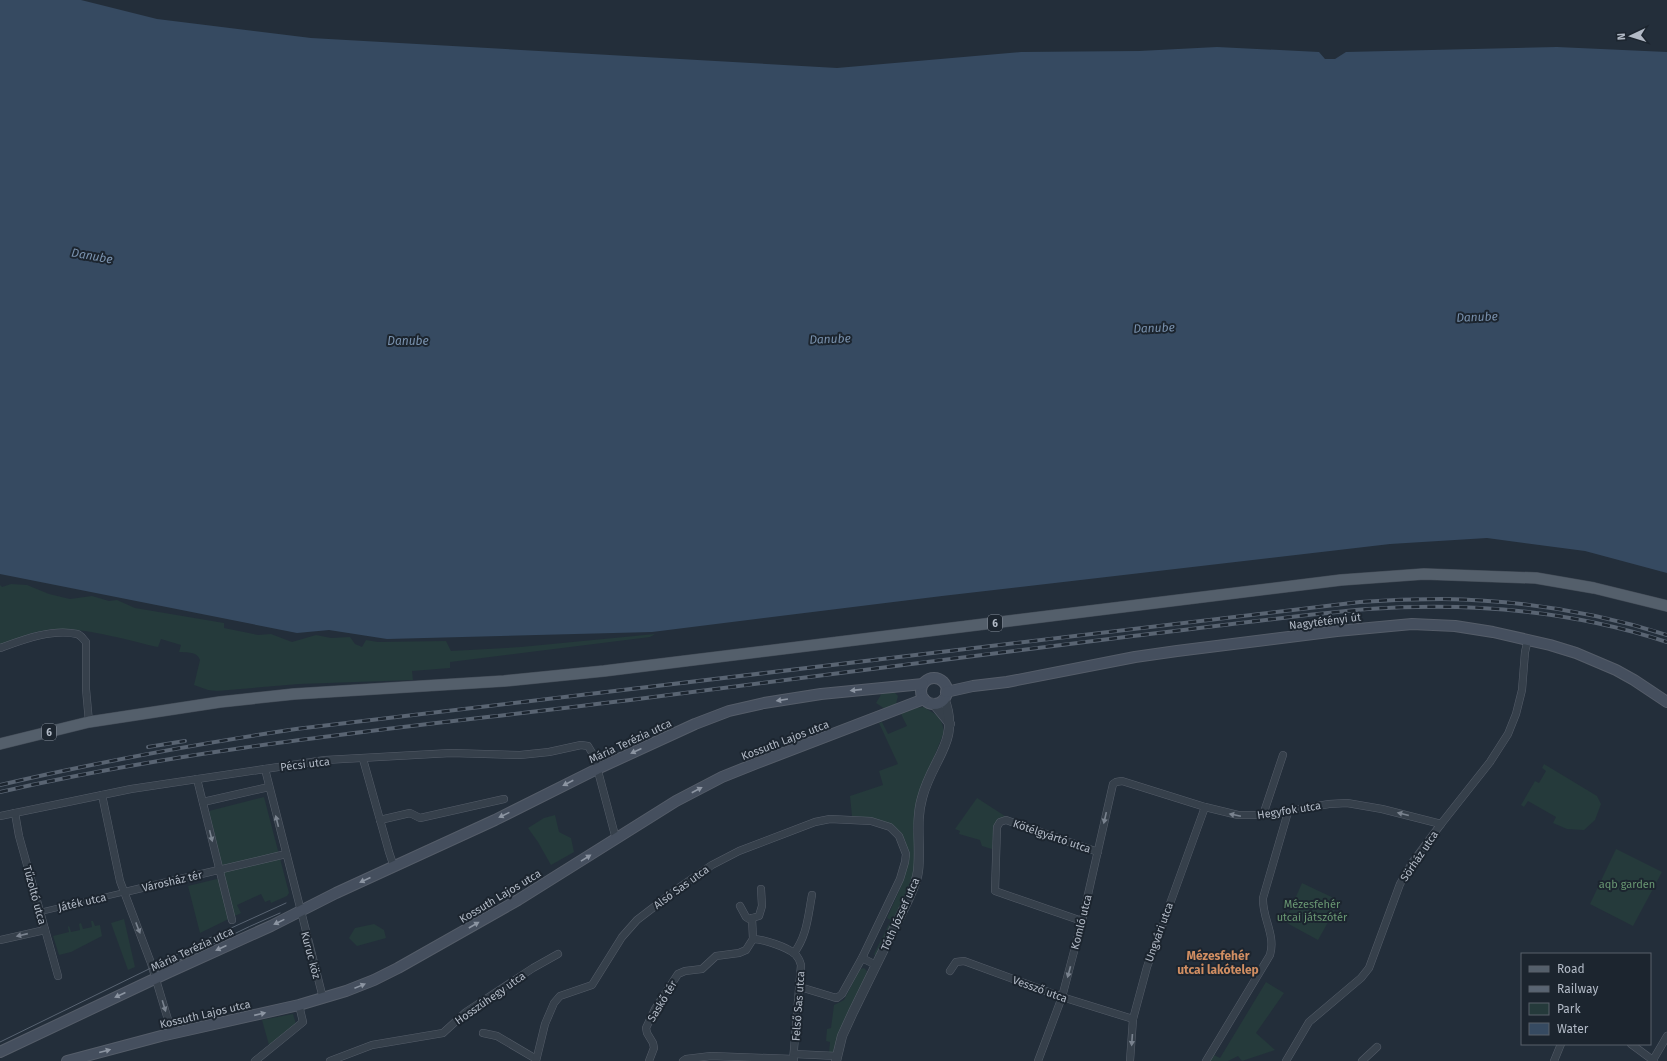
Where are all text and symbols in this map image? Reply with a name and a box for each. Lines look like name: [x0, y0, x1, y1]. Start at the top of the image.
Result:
north arrow: [1611, 16, 1651, 56]
text: N: [1615, 33, 1628, 41]
water label: Danube: [70, 246, 114, 266]
water label: Danube: [1456, 309, 1498, 325]
water label: Danube: [1133, 320, 1175, 336]
water label: Danube: [809, 331, 851, 347]
water label: Danube: [387, 334, 429, 348]
street label: Nagytétényi út: [1288, 611, 1362, 632]
road number: 6: [988, 615, 1002, 631]
one-way arrow: [850, 687, 862, 694]
one-way arrow: [776, 698, 788, 704]
street label: Mária Terézia utca: [587, 717, 674, 766]
street label: Kossuth Lajos utca: [740, 718, 831, 763]
road number: 6: [42, 724, 56, 740]
one-way arrow: [630, 748, 641, 754]
street label: Pécsi utca: [280, 755, 331, 774]
one-way arrow: [563, 780, 574, 787]
one-way arrow: [691, 787, 702, 793]
street label: Hegyfok utca: [1256, 799, 1322, 822]
one-way arrow: [1229, 811, 1241, 817]
one-way arrow: [1397, 811, 1409, 817]
one-way arrow: [499, 812, 510, 818]
one-way arrow: [1102, 812, 1108, 824]
one-way arrow: [274, 814, 280, 827]
street label: Kötélgyártó utca: [1011, 817, 1092, 856]
street label: Sörház utca: [1398, 829, 1441, 884]
one-way arrow: [208, 830, 214, 842]
one-way arrow: [580, 854, 592, 861]
street label: Alsó Sas utca: [651, 863, 712, 912]
street label: Tűzoltó utca: [20, 864, 49, 926]
street label: Kossuth Lajos utca: [457, 867, 543, 926]
street label: Városház tér: [141, 868, 204, 895]
street label: Tóth József utca: [879, 876, 922, 953]
one-way arrow: [359, 877, 371, 883]
park label: aqb garden: [1599, 878, 1655, 891]
street label: Játék utca: [57, 891, 107, 914]
street label: Komló utca: [1068, 893, 1095, 951]
park label: Mézesfehér utcai játszótér: [1277, 898, 1348, 924]
street label: Ungvári utca: [1143, 901, 1176, 964]
one-way arrow: [273, 919, 285, 925]
one-way arrow: [469, 922, 480, 928]
one-way arrow: [136, 923, 142, 935]
street label: Mária Terézia utca: [149, 925, 236, 974]
street label: Kuruc köz: [298, 930, 323, 980]
one-way arrow: [16, 932, 28, 938]
one-way arrow: [215, 946, 227, 952]
district label: Mézesfehér utcai lakótelep: [1177, 949, 1259, 977]
legend: [1521, 953, 1651, 1045]
text: Road: [1557, 962, 1585, 976]
one-way arrow: [1065, 966, 1071, 978]
street label: Hosszúhegy utca: [453, 969, 528, 1028]
street label: Felső Sas utca: [790, 971, 807, 1041]
street label: Vessző utca: [1011, 974, 1069, 1005]
street label: Saskő tér: [645, 978, 680, 1024]
one-way arrow: [354, 982, 366, 988]
text: Railway: [1557, 982, 1598, 996]
one-way arrow: [115, 992, 126, 998]
street label: Kossuth Lajos utca: [158, 998, 252, 1031]
one-way arrow: [161, 1000, 167, 1012]
text: Park: [1557, 1002, 1581, 1016]
one-way arrow: [254, 1010, 266, 1016]
text: Water: [1557, 1022, 1589, 1036]
one-way arrow: [1128, 1034, 1135, 1046]
one-way arrow: [99, 1048, 111, 1054]

